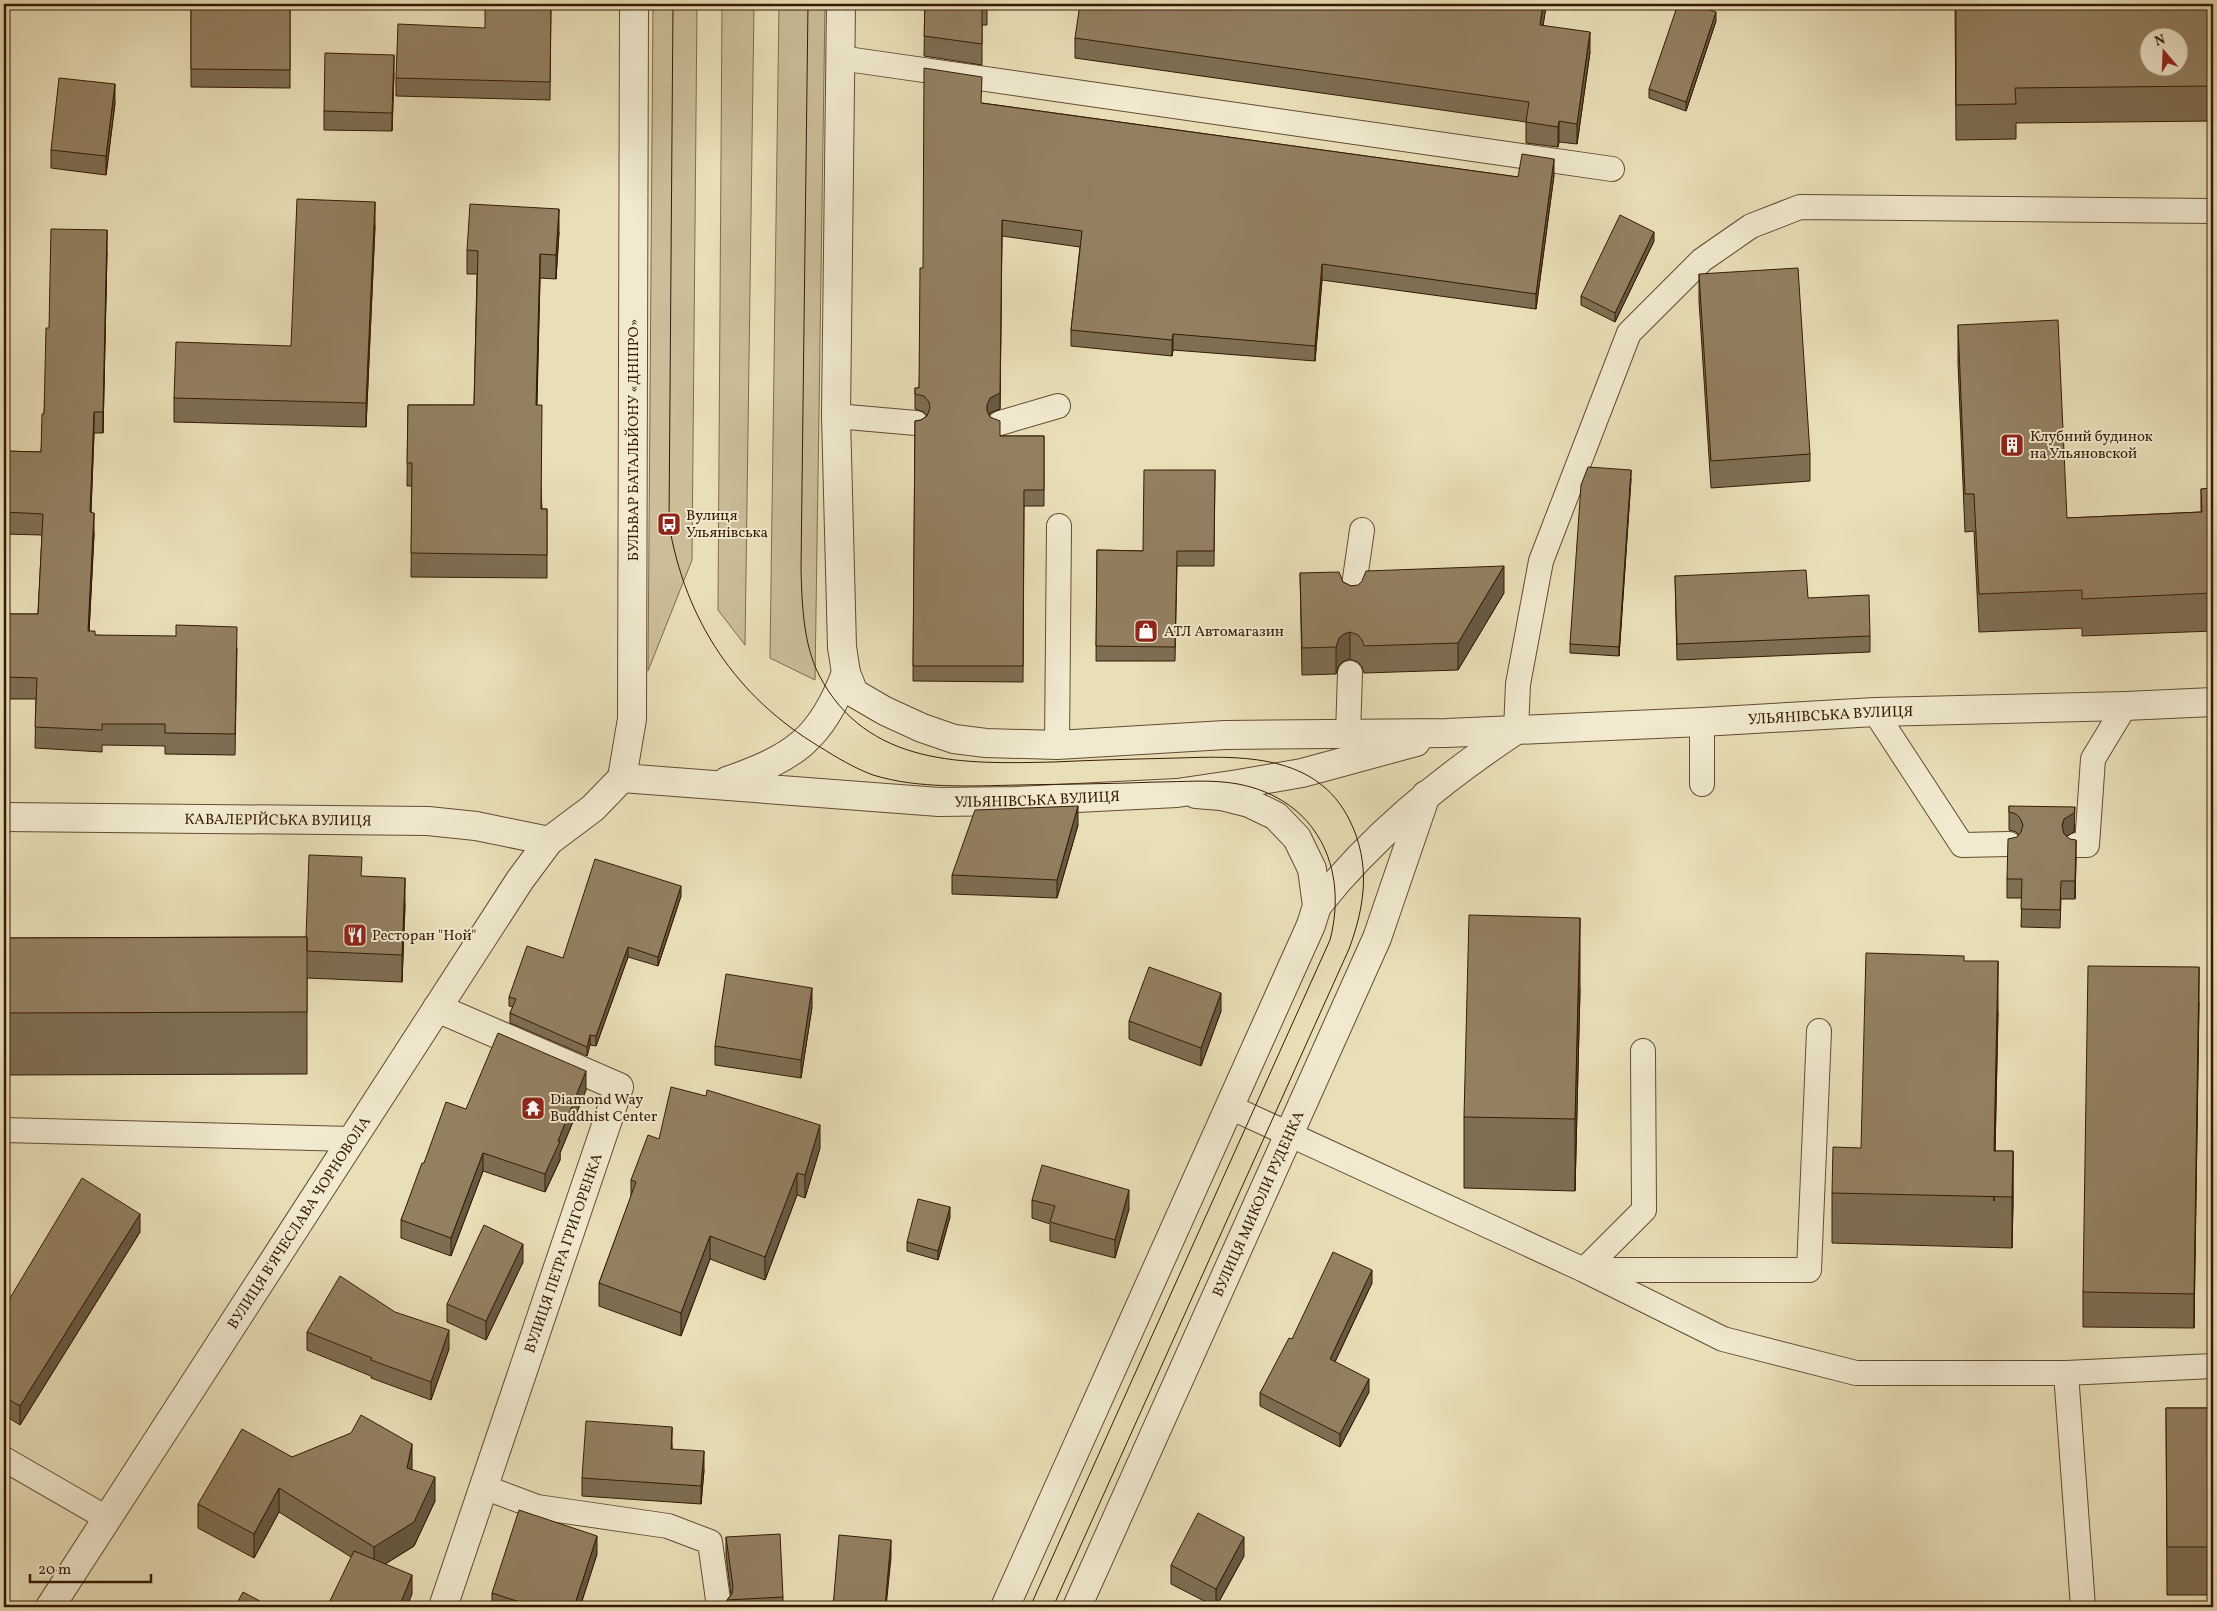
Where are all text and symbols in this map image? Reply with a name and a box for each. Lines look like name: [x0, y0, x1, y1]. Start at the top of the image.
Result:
north arrow: [2140, 28, 2190, 78]
text: N: [2152, 30, 2168, 52]
street label: БУЛЬВАР БАТАЛЬЙОНУ «ДНІПРО»: [624, 319, 645, 561]
place label: Клубний будинок на Ульяновской: [2030, 427, 2153, 465]
building icon: Клубний будинок на Ульяновской: [1999, 432, 2025, 458]
place label: Вулиця Ульянівська: [686, 506, 768, 544]
bus stop icon: Вулиця Ульянівська: [656, 511, 682, 537]
shop icon: АТЛ Автомагазин: [1133, 618, 1159, 644]
place label: АТЛ Автомагазин: [1164, 622, 1284, 643]
street label: УЛЬЯНІВСЬКА ВУЛИЦЯ: [1747, 702, 1914, 731]
street label: УЛЬЯНІВСЬКА ВУЛИЦЯ: [954, 787, 1121, 814]
street label: КАВАЛЕРІЙСЬКА ВУЛИЦЯ: [184, 810, 372, 832]
restaurant icon: Ресторан "Ной": [342, 922, 368, 948]
place label: Ресторан "Ной": [372, 926, 476, 947]
place label: Diamond Way Buddhist Center: [550, 1090, 657, 1128]
temple icon: Diamond Way Buddhist Center: [520, 1095, 546, 1121]
street label: ВУЛИЦЯ МИКОЛИ РУДЕНКА: [1208, 1107, 1310, 1301]
street label: ВУЛИЦЯ В'ЯЧЕСЛАВА ЧОРНОВОЛА: [223, 1112, 377, 1334]
street label: ВУЛИЦЯ ПЕТРА ГРИГОРЕНКА: [520, 1150, 609, 1356]
scale bar: [30, 1551, 151, 1583]
text: 20 m: [38, 1560, 71, 1581]

